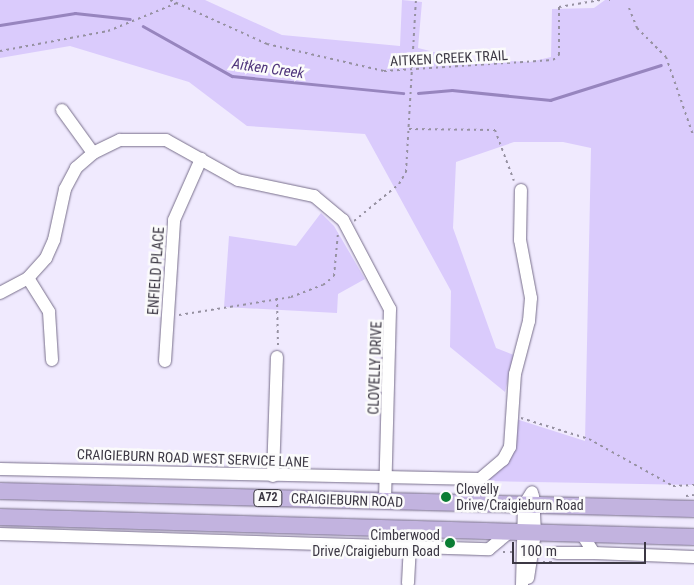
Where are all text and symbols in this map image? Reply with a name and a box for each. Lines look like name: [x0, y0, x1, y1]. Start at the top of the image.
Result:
street label: AITKEN CREEK TRAIL: [390, 47, 508, 69]
water label: Aitken Creek: [231, 55, 305, 83]
street label: ENFIELD PLACE: [145, 226, 167, 316]
street label: CLOVELLY DRIVE: [365, 321, 385, 415]
street label: CRAIGIEBURN ROAD WEST SERVICE LANE: [77, 446, 309, 470]
place label: Clovelly Drive/Craigieburn Road: [456, 481, 584, 514]
road number: A72: [253, 488, 283, 508]
street label: CRAIGIEBURN ROAD: [291, 490, 403, 510]
marker: Clovelly Drive/Craigieburn Road: [440, 491, 452, 503]
place label: Cimberwood Drive/Craigieburn Road: [312, 527, 440, 560]
scale bar: [514, 532, 648, 564]
marker: Cimberwood Drive/Craigieburn Road: [444, 537, 456, 549]
text: 100 m: [520, 542, 557, 560]

